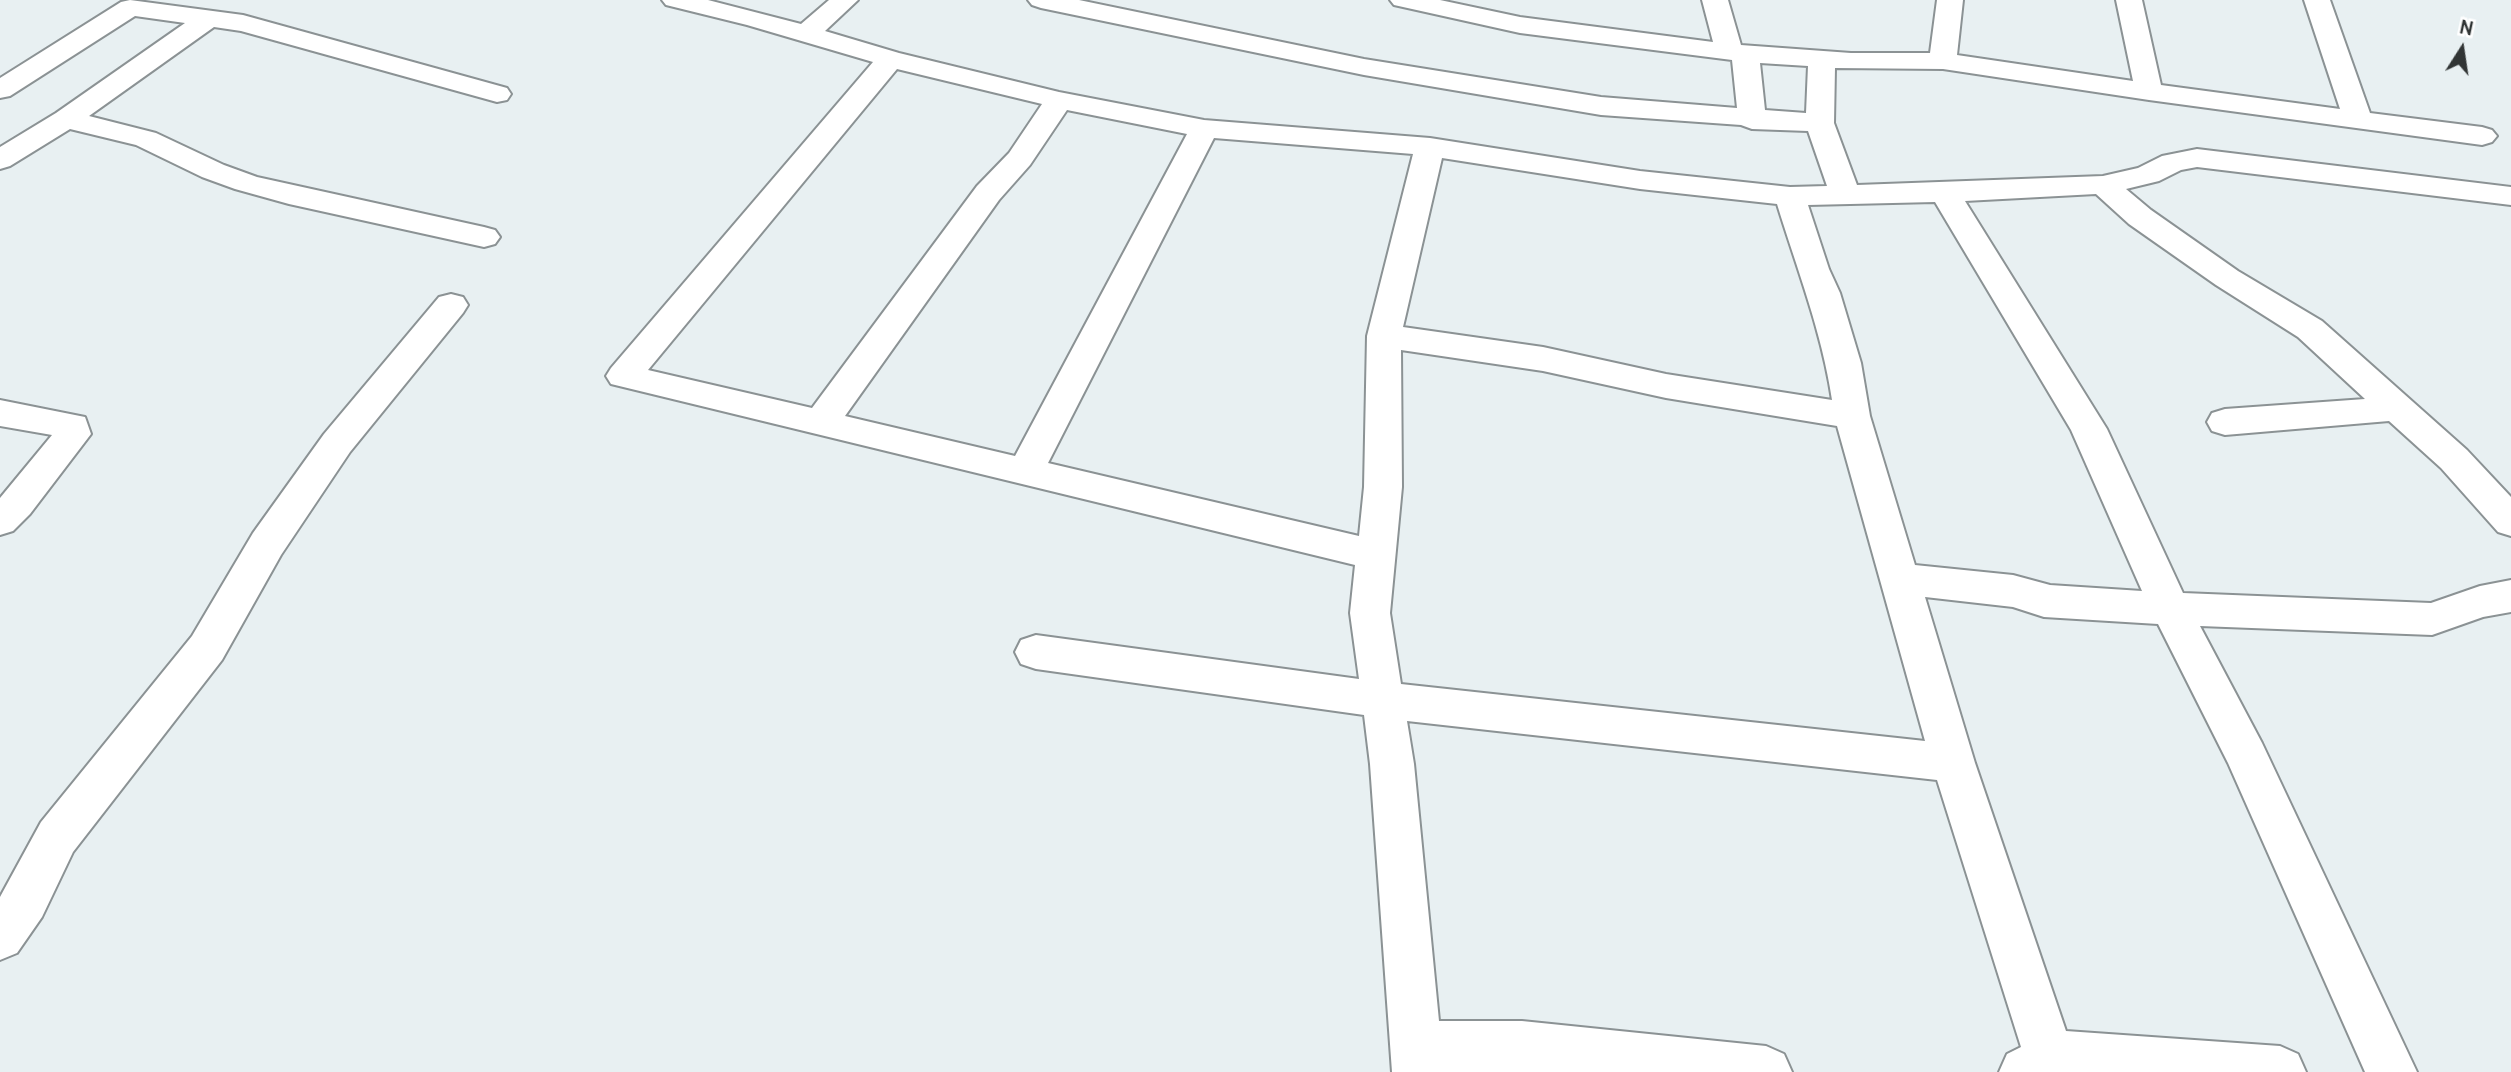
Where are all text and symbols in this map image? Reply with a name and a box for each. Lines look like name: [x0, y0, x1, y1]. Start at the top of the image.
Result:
north arrow: [2427, 14, 2497, 84]
text: N: [2458, 15, 2475, 41]

